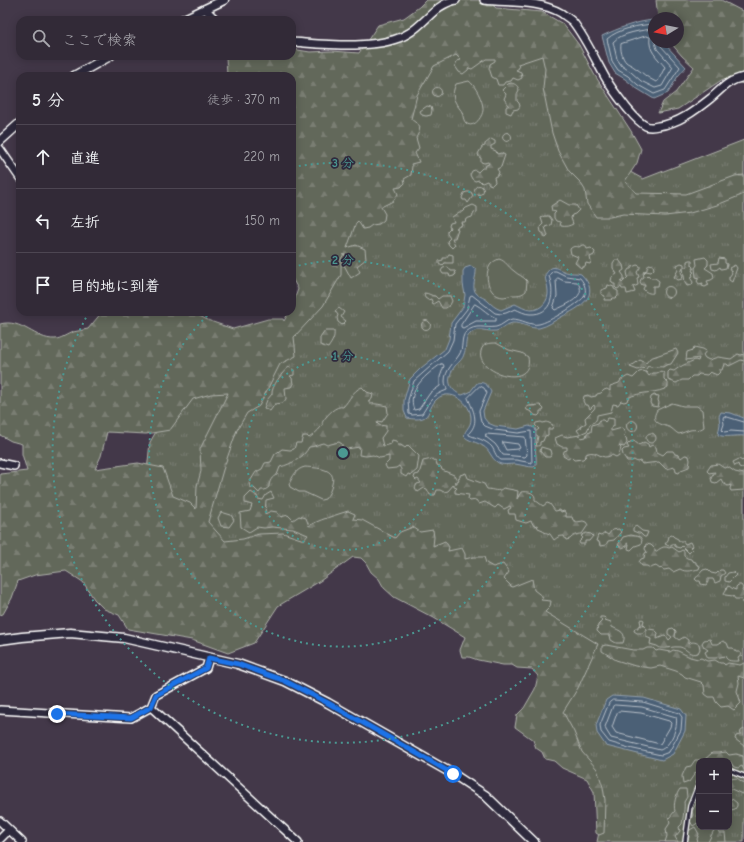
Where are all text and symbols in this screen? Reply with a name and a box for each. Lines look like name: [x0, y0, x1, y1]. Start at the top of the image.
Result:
north arrow: [648, 12, 684, 48]
search box: [16, 16, 296, 60]
icon: search: [30, 27, 52, 49]
text: ここで検索: [62, 31, 137, 49]
text: 5 分: [32, 91, 64, 110]
text: 徒歩 · 370 m: [207, 92, 280, 107]
icon: ahead: [32, 146, 54, 168]
text: 直進: [70, 149, 100, 167]
text: 220 m: [243, 149, 280, 164]
text: 3 分: [332, 156, 354, 170]
icon: left: [32, 210, 54, 232]
text: 左折: [70, 213, 100, 231]
text: 150 m: [245, 213, 280, 228]
text: 2 分: [332, 253, 354, 267]
icon: arrive: [32, 274, 54, 296]
text: 目的地に到着: [70, 277, 160, 295]
text: 1 分: [333, 349, 354, 363]
centre of rings: [336, 446, 350, 460]
route end: [48, 705, 66, 723]
map controls: [696, 758, 732, 830]
button: +: [696, 758, 732, 794]
route start: [444, 765, 462, 783]
button: −: [696, 794, 732, 830]

